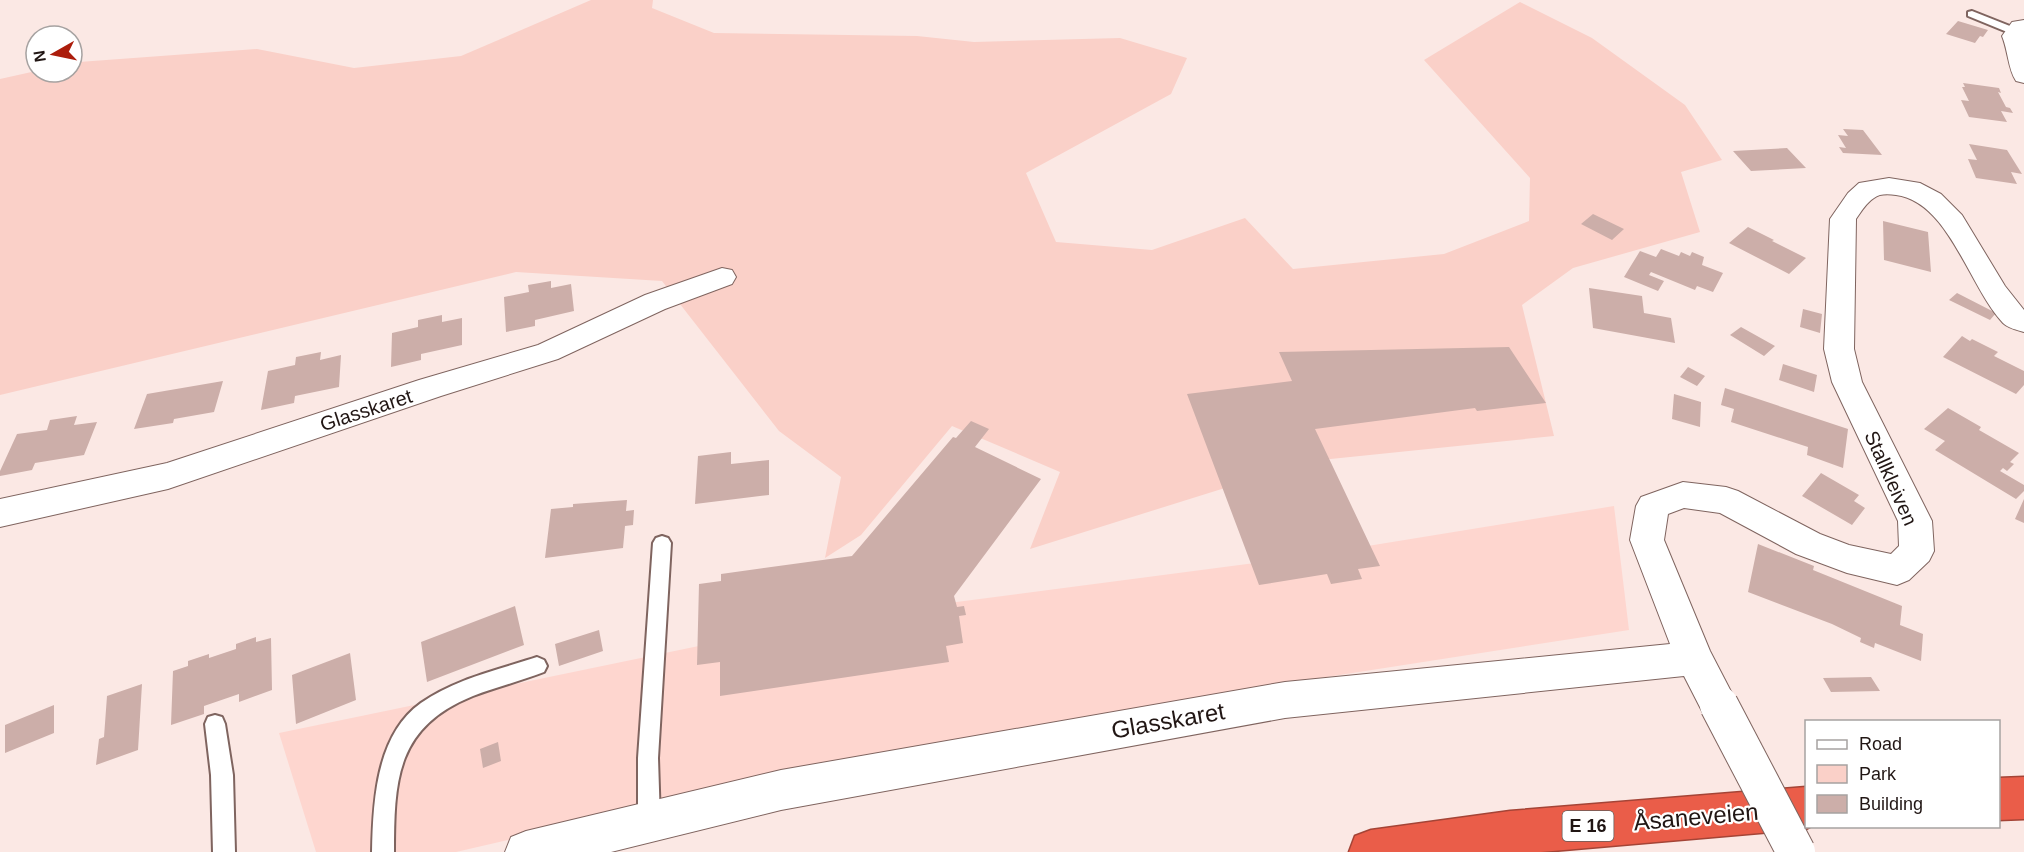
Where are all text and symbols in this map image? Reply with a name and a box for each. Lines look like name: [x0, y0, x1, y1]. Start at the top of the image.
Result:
north arrow: [24, 24, 84, 84]
text: N: [30, 49, 49, 63]
street label: Glasskaret: [317, 385, 415, 435]
street label: Stallkleiven: [1860, 427, 1922, 529]
street label: Glasskaret: [1109, 697, 1227, 744]
legend: [1805, 720, 2000, 828]
text: Road: [1859, 734, 1902, 754]
text: Park: [1859, 764, 1897, 784]
text: Building: [1859, 794, 1923, 814]
street label: Åsaneveien: [1632, 798, 1760, 835]
road number: E 16: [1562, 811, 1614, 841]

